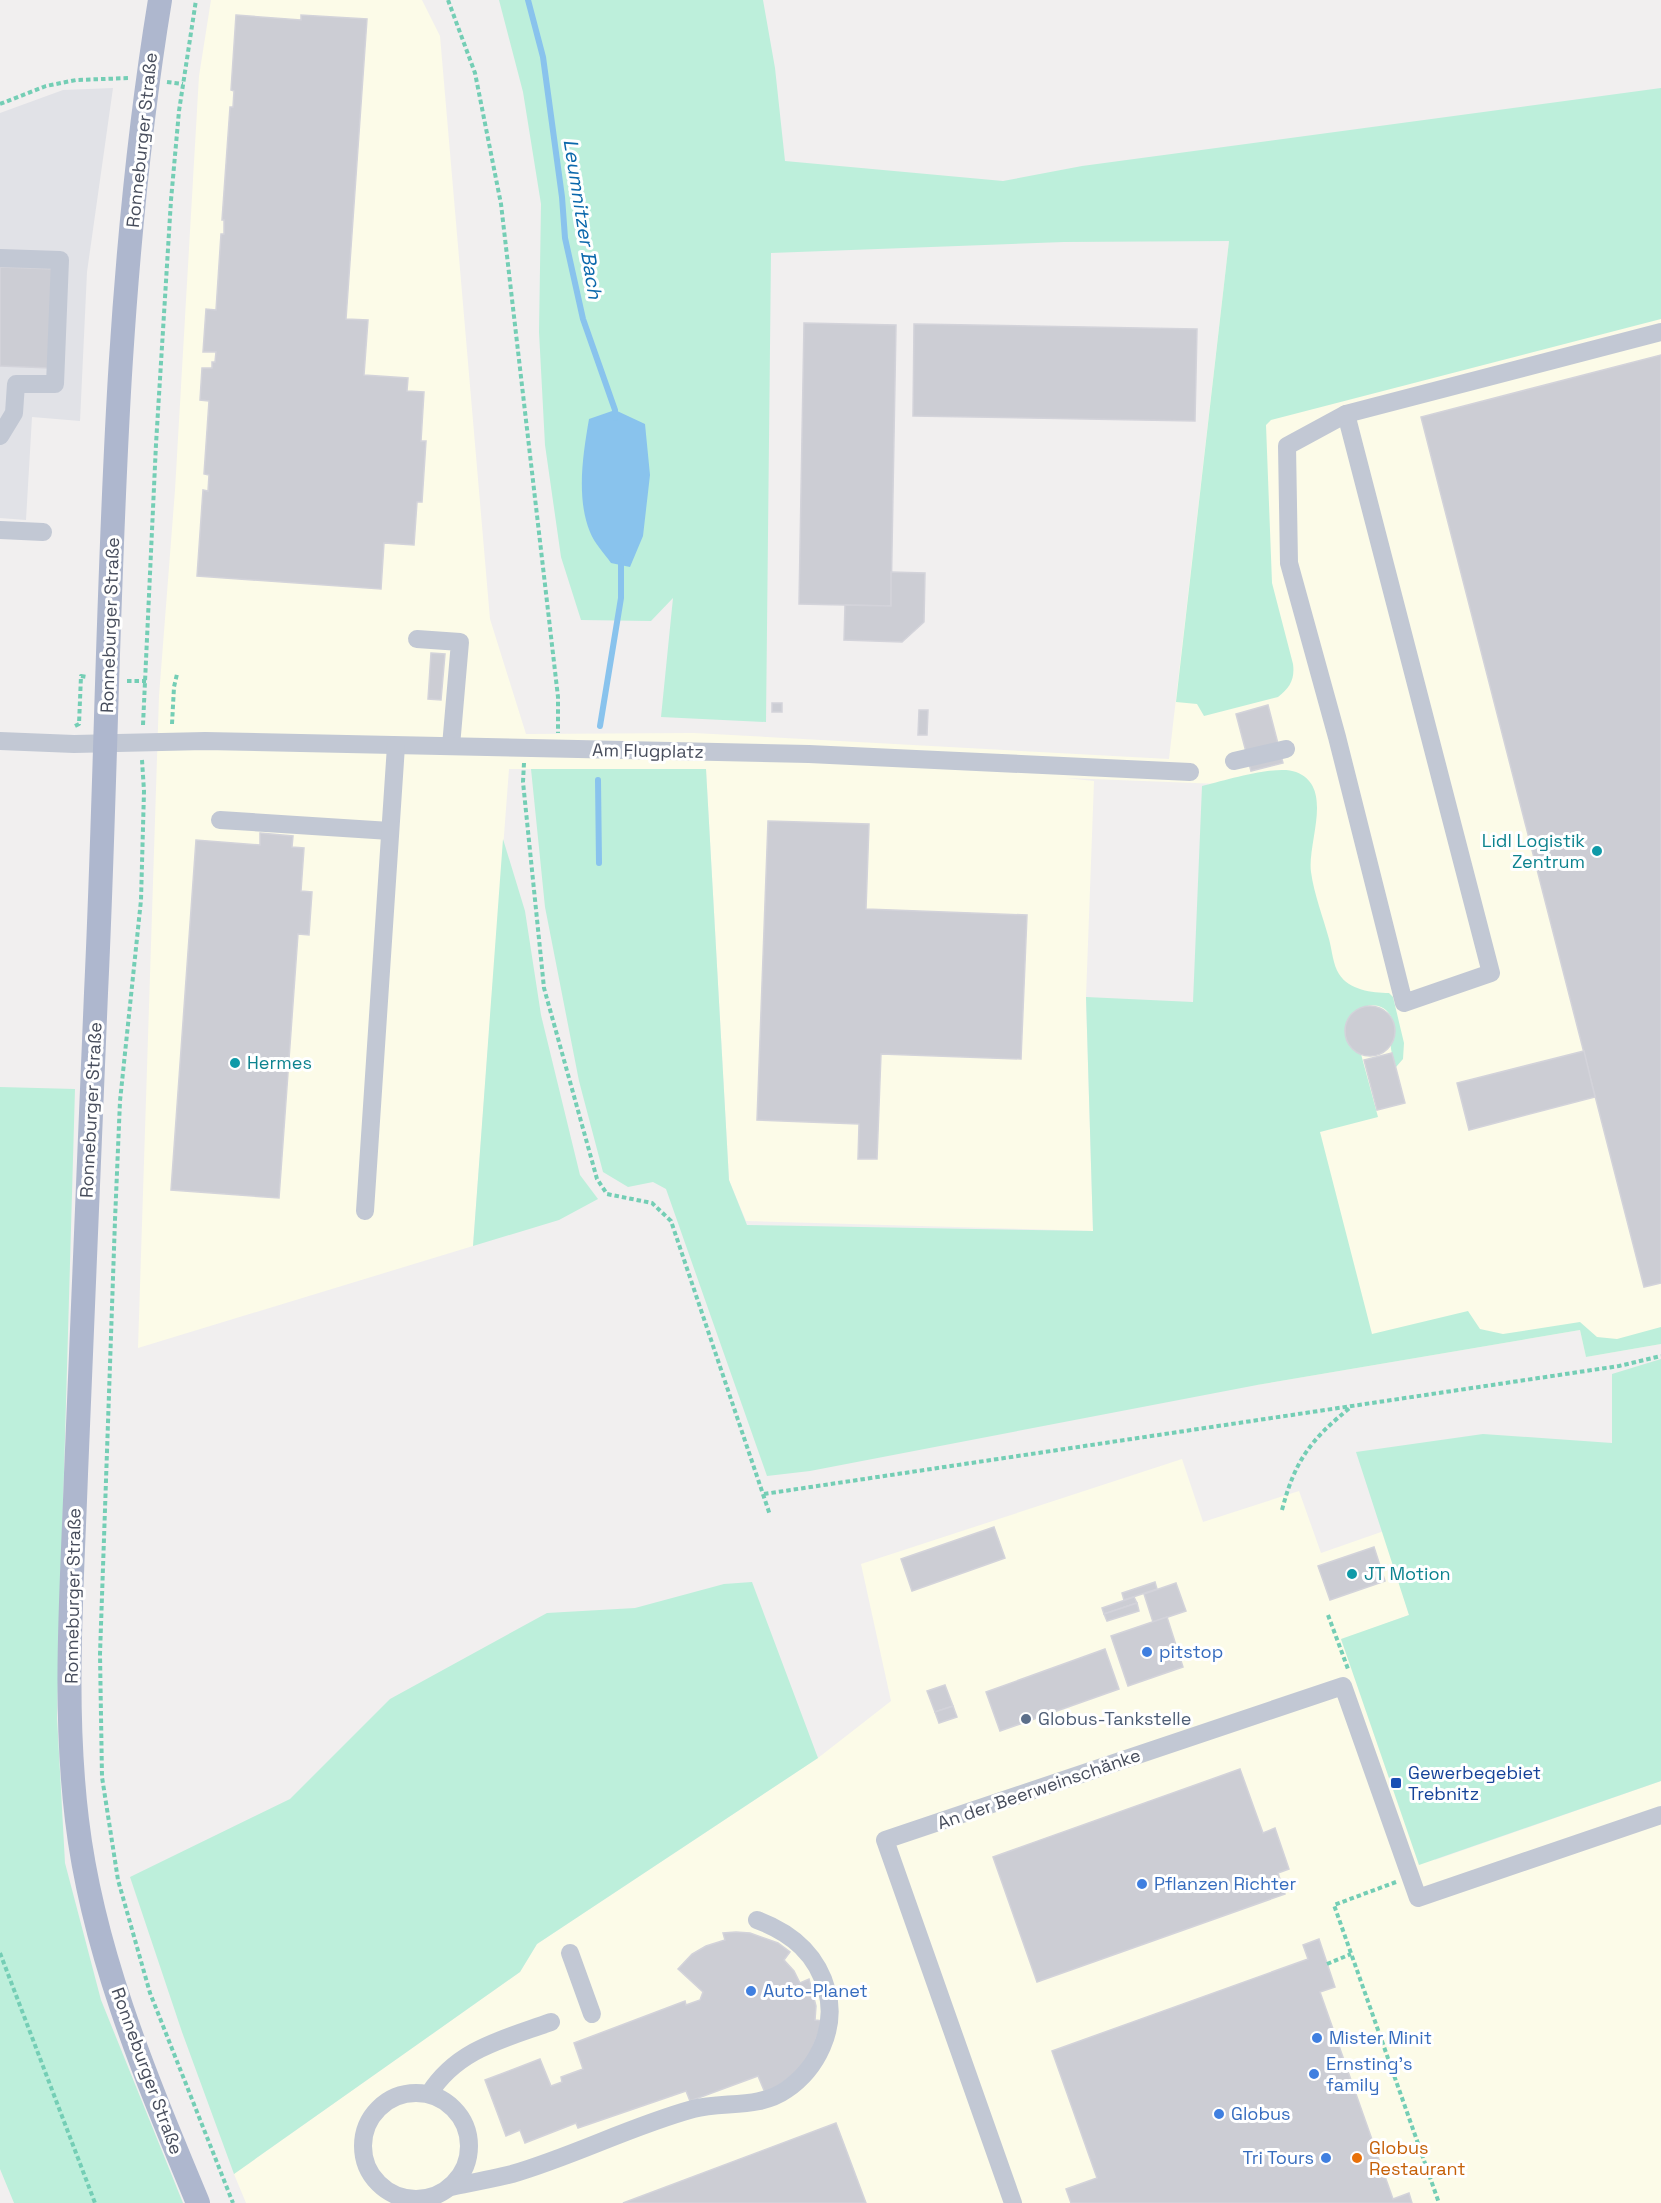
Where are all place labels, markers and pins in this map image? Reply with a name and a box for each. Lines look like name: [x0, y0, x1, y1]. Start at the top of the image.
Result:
place label: Lidl Logistik Zentrum: [1482, 829, 1585, 873]
marker: Lidl Logistik Zentrum: [1590, 844, 1604, 858]
place label: Hermes: [247, 1051, 312, 1074]
marker: Hermes: [228, 1056, 242, 1070]
place label: JT Motion: [1364, 1562, 1451, 1585]
marker: JT Motion: [1345, 1567, 1359, 1581]
place label: pitstop: [1159, 1640, 1223, 1663]
marker: pitstop: [1140, 1645, 1154, 1659]
place label: Globus-Tankstelle: [1038, 1707, 1191, 1730]
marker: Globus-Tankstelle: [1019, 1712, 1033, 1726]
place label: Gewerbegebiet Trebnitz: [1408, 1761, 1541, 1805]
marker: Gewerbegebiet Trebnitz: [1389, 1776, 1403, 1790]
place label: Pflanzen Richter: [1154, 1872, 1296, 1895]
marker: Pflanzen Richter: [1135, 1877, 1149, 1891]
place label: Auto-Planet: [763, 1979, 868, 2002]
marker: Auto-Planet: [744, 1984, 758, 1998]
place label: Mister Minit: [1329, 2026, 1432, 2049]
marker: Mister Minit: [1310, 2031, 1324, 2045]
place label: Ernsting's family: [1326, 2052, 1412, 2096]
marker: Ernsting's family: [1307, 2067, 1321, 2081]
place label: Globus: [1231, 2102, 1291, 2125]
marker: Globus: [1212, 2107, 1226, 2121]
place label: Globus Restaurant: [1369, 2136, 1466, 2180]
place label: Tri Tours: [1242, 2146, 1314, 2169]
marker: Tri Tours: [1319, 2151, 1333, 2165]
marker: Globus Restaurant: [1350, 2151, 1364, 2165]

